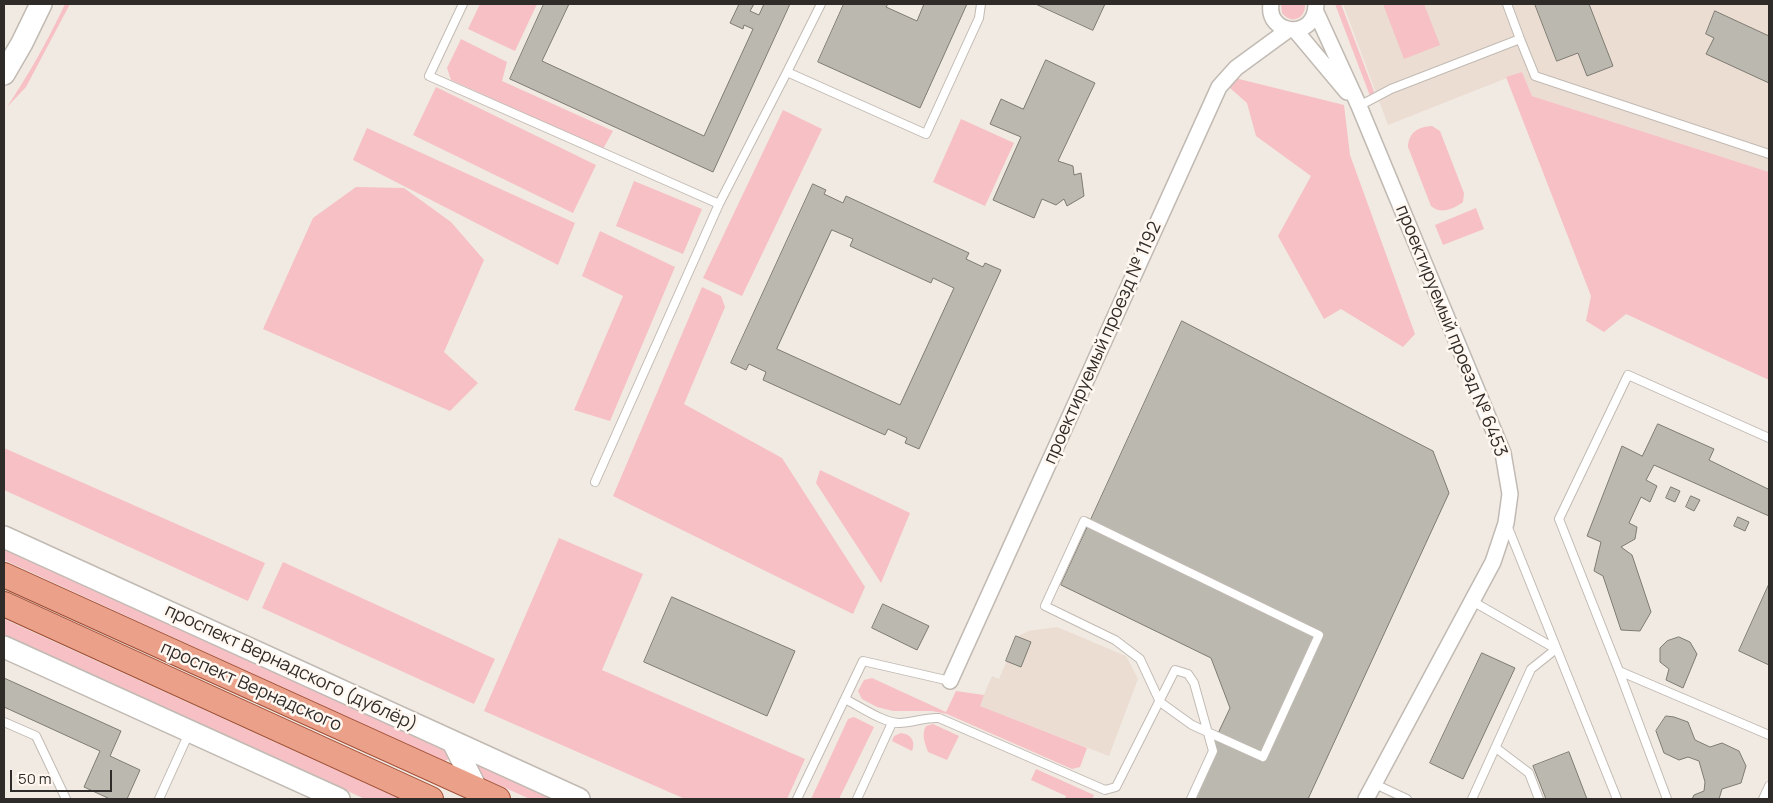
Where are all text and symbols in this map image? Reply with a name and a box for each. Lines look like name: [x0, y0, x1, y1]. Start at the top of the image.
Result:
street label: проектируемый проезд № 6453: [1390, 202, 1512, 460]
street label: проектируемый проезд № 1192: [1040, 219, 1166, 467]
street label: проспект Вернадского (дублёр): [161, 600, 421, 736]
street label: проспект Вернадского: [157, 637, 345, 737]
scale bar: [12, 760, 115, 792]
text: 50 m: [18, 768, 52, 789]

